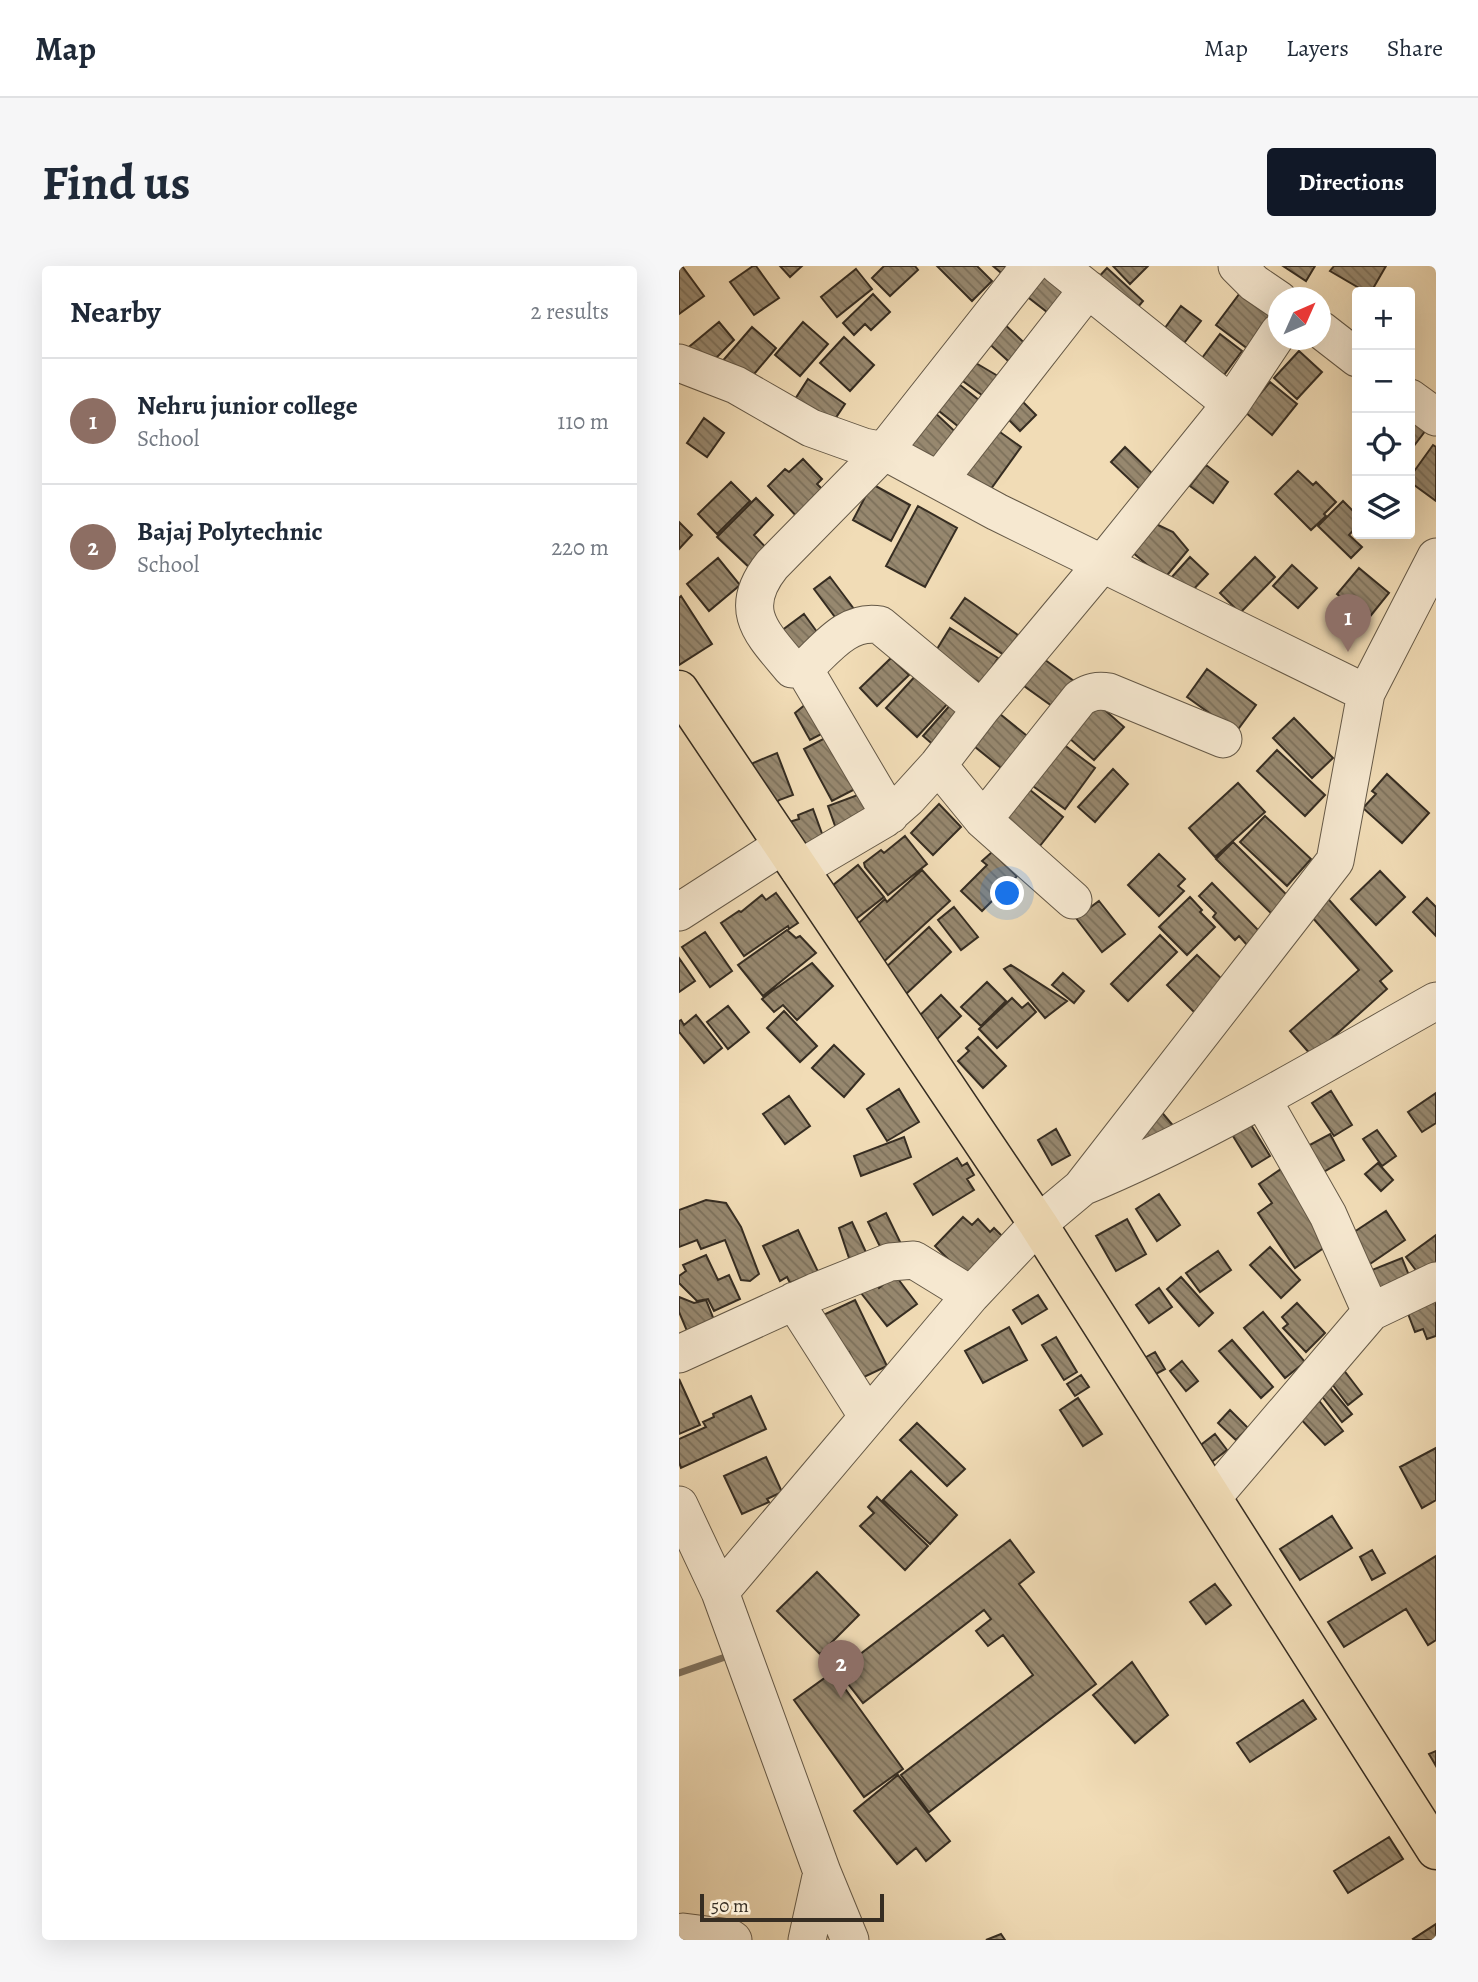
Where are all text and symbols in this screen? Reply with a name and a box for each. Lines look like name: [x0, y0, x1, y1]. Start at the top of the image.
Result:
text: Map: [35, 26, 96, 71]
text: Map: [1204, 32, 1248, 64]
text: Layers: [1286, 32, 1349, 64]
text: Share: [1387, 32, 1443, 64]
button: Directions: [1267, 148, 1436, 216]
text: Find us: [42, 149, 190, 216]
north arrow: [1268, 287, 1331, 350]
map controls: [1352, 287, 1415, 539]
button: +: [1352, 287, 1415, 350]
text: Nearby: [70, 292, 161, 332]
text: 2 results: [531, 296, 609, 327]
button: −: [1352, 350, 1415, 413]
text: Nehru junior college: [137, 388, 358, 423]
text: 1: [89, 406, 97, 437]
text: 110 m: [557, 406, 609, 437]
button: locate: [1352, 413, 1415, 476]
text: School: [137, 423, 199, 454]
button: layers: [1352, 476, 1415, 539]
text: Bajaj Polytechnic: [137, 514, 323, 549]
text: 2: [87, 532, 99, 563]
text: 220 m: [551, 532, 609, 563]
text: School: [137, 549, 199, 580]
pin: 1: [1325, 594, 1371, 652]
your location: [990, 876, 1024, 910]
pin: 2: [818, 1640, 864, 1698]
scale bar: [700, 1891, 884, 1923]
text: 50 m: [711, 1893, 749, 1919]

